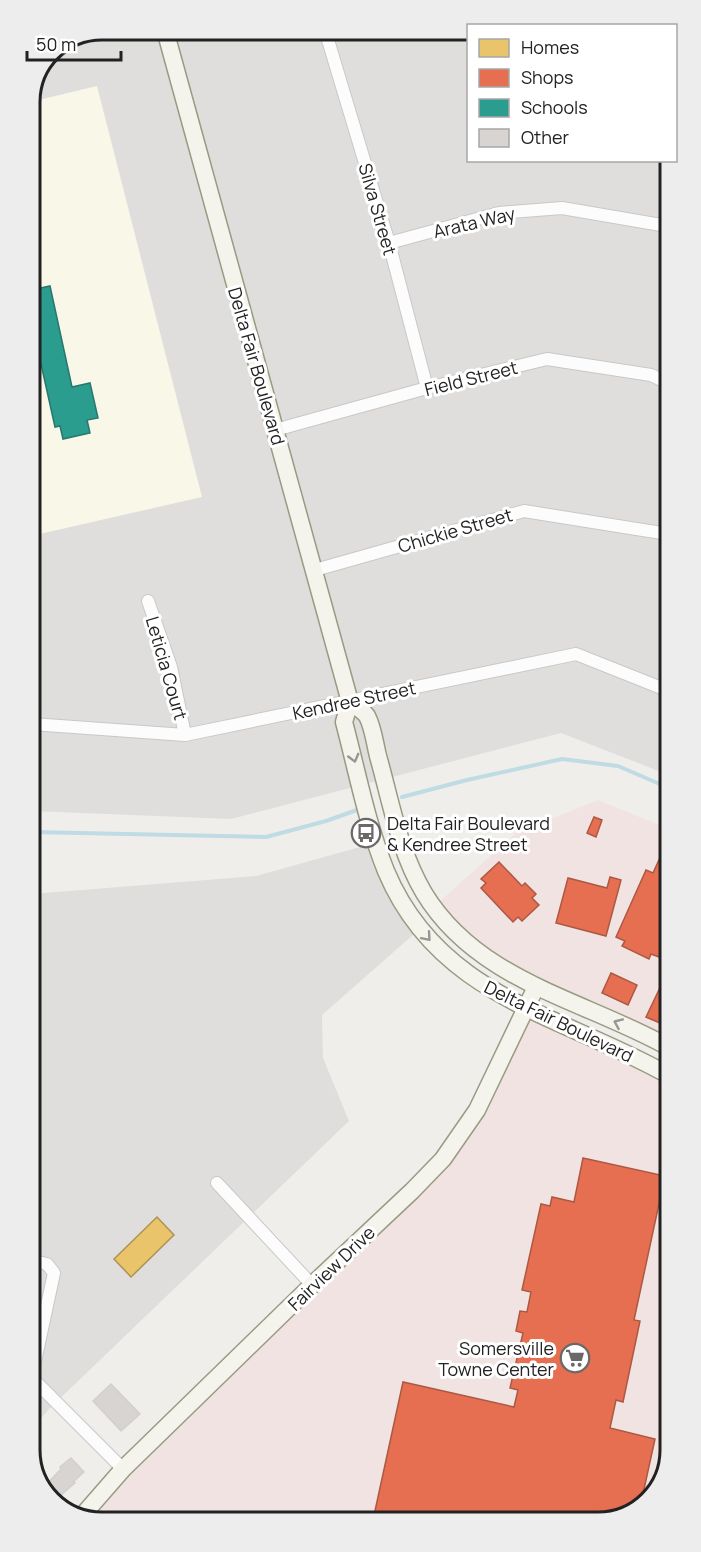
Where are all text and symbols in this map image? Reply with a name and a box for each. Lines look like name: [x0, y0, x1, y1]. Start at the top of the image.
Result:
scale bar: [27, 24, 122, 62]
legend: [467, 24, 677, 162]
text: 50 m: [36, 32, 76, 56]
text: Homes: [521, 35, 579, 59]
text: Shops: [521, 65, 573, 89]
text: Schools: [521, 95, 588, 119]
text: Other: [521, 125, 569, 149]
street label: Silva Street: [353, 160, 403, 258]
street label: Arata Way: [431, 201, 518, 243]
street label: Delta Fair Boulevard: [223, 284, 291, 448]
street label: Field Street: [422, 355, 520, 401]
street label: Chickie Street: [395, 502, 515, 558]
street label: Leticia Court: [141, 613, 193, 723]
street label: Kendree Street: [290, 675, 418, 725]
one-way arrow: [347, 753, 359, 763]
place label: Delta Fair Boulevard & Kendree Street: [387, 811, 550, 856]
bus stop icon: Delta Fair Boulevard & Kendree Street: [350, 817, 382, 849]
one-way arrow: [420, 930, 431, 941]
street label: Delta Fair Boulevard: [481, 975, 637, 1067]
one-way arrow: [614, 1018, 625, 1030]
street label: Fairview Drive: [282, 1220, 380, 1316]
place label: Somersville Towne Center: [438, 1336, 555, 1381]
supermarket icon: Somersville Towne Center: [559, 1342, 591, 1374]

